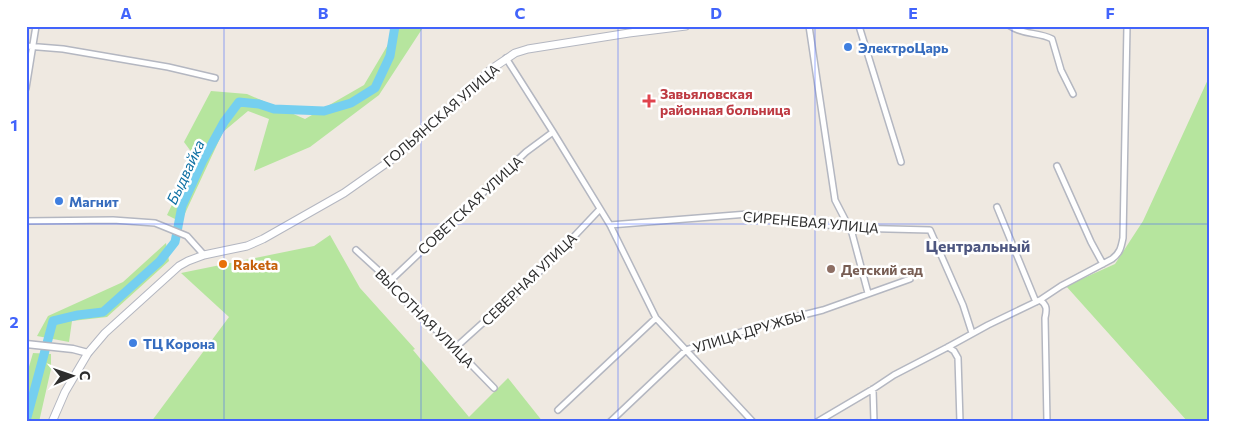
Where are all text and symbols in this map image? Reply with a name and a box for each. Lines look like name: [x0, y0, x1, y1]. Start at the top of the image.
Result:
text: A: [120, 3, 132, 22]
text: B: [318, 3, 329, 22]
text: C: [515, 3, 526, 22]
text: D: [710, 3, 722, 22]
text: E: [908, 3, 918, 22]
text: F: [1105, 3, 1115, 22]
place label: ЭлектроЦарь: [858, 39, 949, 56]
marker: ЭлектроЦарь: [842, 41, 854, 53]
street label: ГОЛЬЯНСКАЯ УЛИЦА: [380, 60, 503, 170]
place label: Завьяловская районная больница: [660, 85, 791, 118]
marker: Завьяловская районная больница: [642, 94, 656, 108]
text: 1: [10, 115, 18, 134]
water label: Быдвайка: [162, 137, 208, 207]
street label: СОВЕТСКАЯ УЛИЦА: [414, 152, 526, 258]
place label: Магнит: [69, 193, 119, 210]
marker: Магнит: [53, 195, 65, 207]
street label: СИРЕНЕВАЯ УЛИЦА: [742, 208, 880, 236]
street label: СЕВЕРНАЯ УЛИЦА: [478, 229, 580, 329]
district label: Центральный: [926, 236, 1030, 255]
place label: Raketa: [233, 256, 278, 273]
marker: Raketa: [217, 258, 229, 270]
place label: Детский сад: [841, 261, 923, 278]
marker: Детский сад: [825, 263, 837, 275]
street label: ВЫСОТНАЯ УЛИЦА: [372, 265, 478, 371]
street label: УЛИЦА ДРУЖБЫ: [691, 306, 807, 356]
text: 2: [9, 312, 19, 331]
place label: ТЦ Корона: [143, 335, 215, 352]
marker: ТЦ Корона: [127, 337, 139, 349]
north arrow: [48, 350, 98, 400]
text: С: [77, 370, 94, 381]

